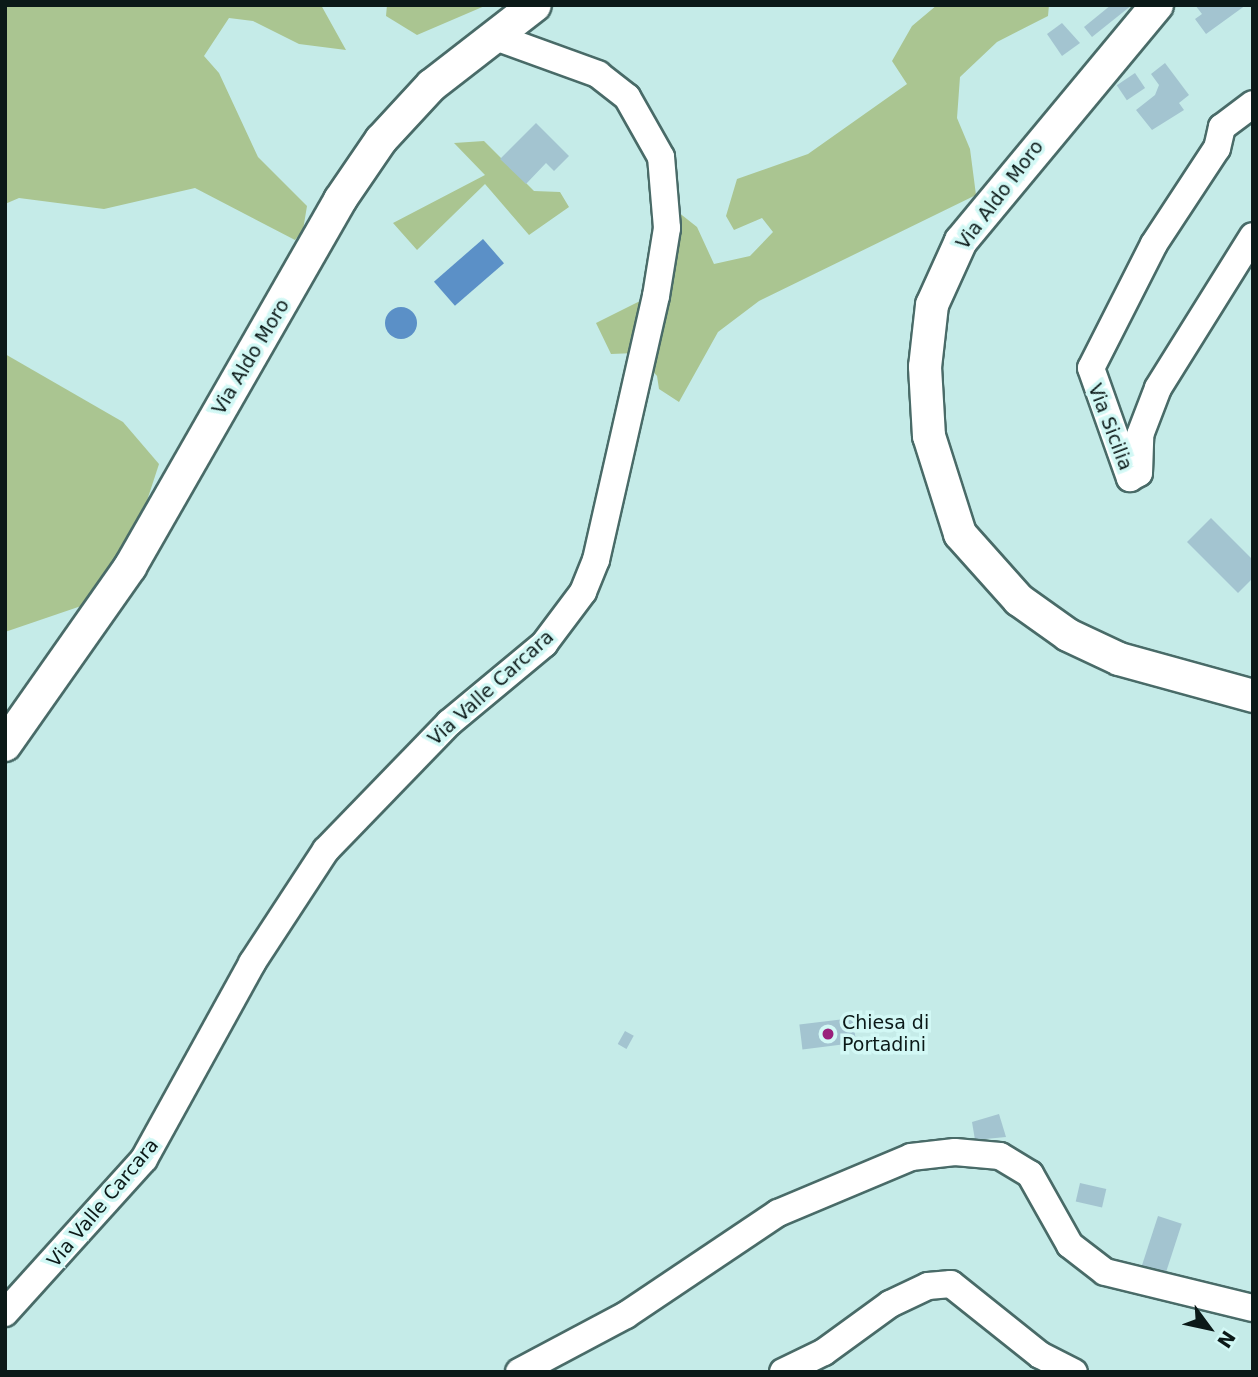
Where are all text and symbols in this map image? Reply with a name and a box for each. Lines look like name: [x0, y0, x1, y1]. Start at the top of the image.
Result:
street label: Via Aldo Moro: [952, 136, 1048, 254]
street label: Via Aldo Moro: [208, 295, 294, 419]
street label: Via Sicilia: [1083, 381, 1137, 473]
street label: Via Valle Carcara: [424, 626, 558, 750]
place label: Chiesa di Portadini: [842, 1012, 929, 1056]
marker: Chiesa di Portadini: [820, 1026, 836, 1042]
street label: Via Valle Carcara: [43, 1134, 163, 1272]
north arrow: [1174, 1293, 1244, 1363]
text: N: [1213, 1327, 1240, 1352]

